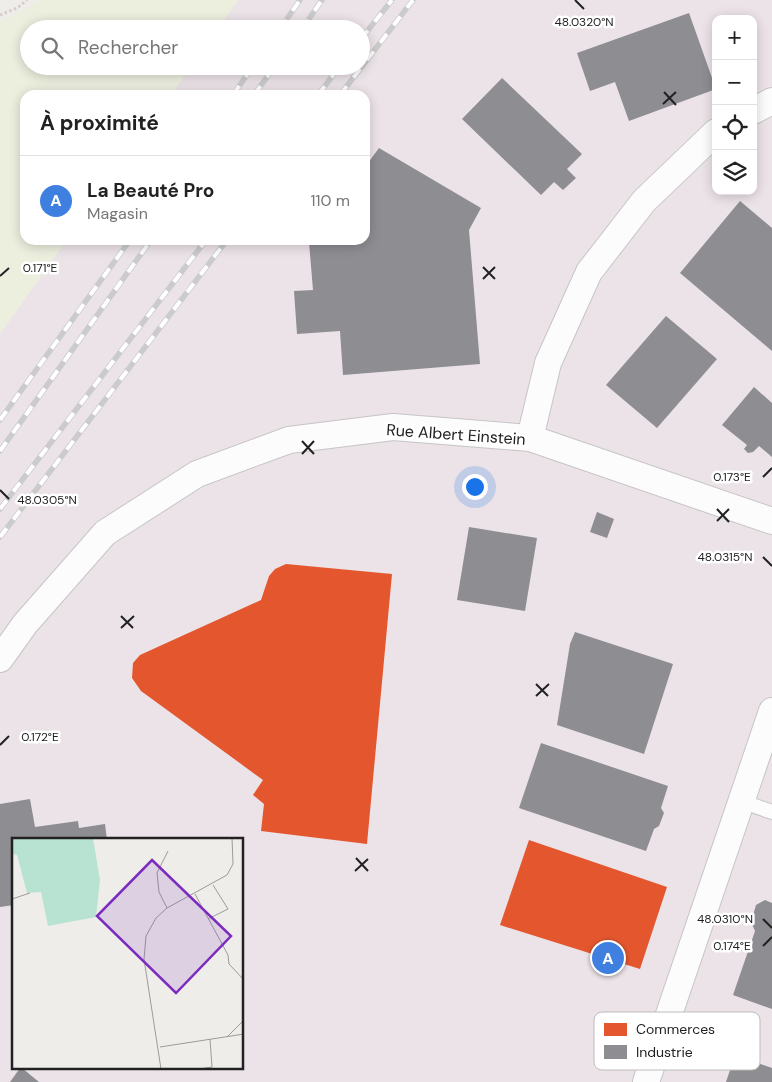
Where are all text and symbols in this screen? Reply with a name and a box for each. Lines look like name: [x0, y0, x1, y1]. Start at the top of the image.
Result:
text: 48.0320°N: [554, 14, 614, 30]
map controls: [712, 15, 757, 195]
button: +: [712, 15, 757, 60]
search box: [20, 20, 370, 75]
icon: search: [38, 34, 66, 62]
text: Rechercher: [78, 35, 178, 60]
button: −: [712, 60, 757, 105]
button: locate: [712, 105, 757, 150]
text: À proximité: [40, 109, 159, 137]
button: layers: [712, 150, 757, 195]
text: La Beauté Pro: [87, 178, 214, 203]
text: A: [50, 190, 62, 211]
text: 110 m: [311, 190, 350, 211]
text: Magasin: [87, 203, 148, 224]
text: 0.171°E: [23, 260, 58, 276]
street label: Rue Albert Einstein: [386, 419, 526, 450]
text: 0.173°E: [713, 469, 751, 485]
your location: [462, 474, 488, 500]
text: 48.0305°N: [17, 492, 77, 508]
text: 48.0315°N: [697, 549, 753, 565]
text: 0.172°E: [21, 729, 59, 745]
inset map: [12, 838, 244, 1070]
text: 48.0310°N: [697, 911, 753, 927]
text: 0.174°E: [713, 938, 751, 954]
pin: A: [592, 939, 624, 977]
legend: [594, 1012, 760, 1070]
text: Commerces: [636, 1020, 715, 1038]
text: Industrie: [636, 1043, 693, 1061]

